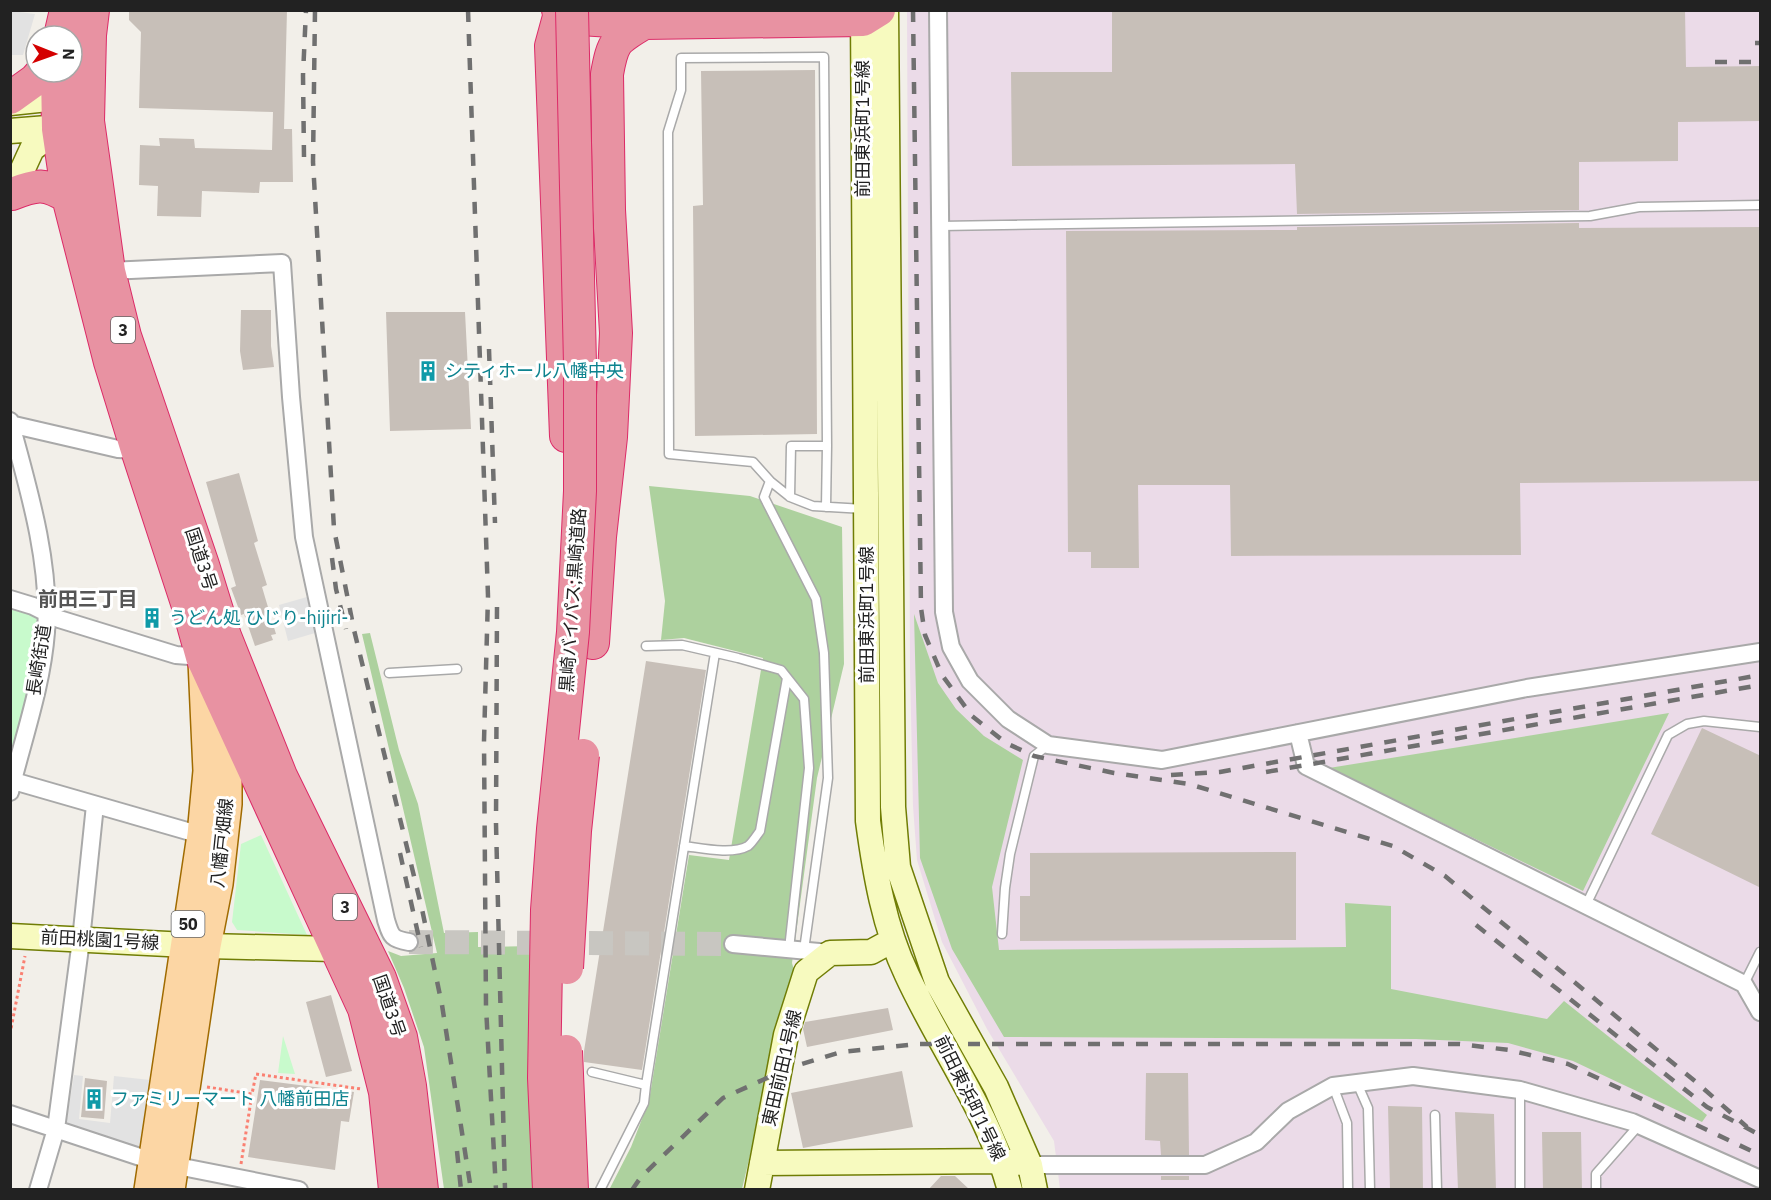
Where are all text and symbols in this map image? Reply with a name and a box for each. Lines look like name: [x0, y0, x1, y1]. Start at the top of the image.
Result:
north arrow: [24, 24, 84, 84]
text: N: [59, 48, 79, 60]
street label: 前田東浜町1号線: [851, 61, 874, 197]
road number: 3: [111, 317, 135, 343]
building icon: シティホール八幡中央: [416, 359, 440, 383]
place label: シティホール八幡中央: [445, 359, 624, 382]
street label: 黒崎バイパス;黒崎道路: [555, 507, 590, 693]
street label: 国道3号: [181, 524, 222, 593]
street label: 前田東浜町1号線: [855, 547, 878, 683]
district label: 前田三丁目: [38, 585, 138, 612]
building icon: うどん処 ひじり-hijiri-: [140, 606, 164, 630]
place label: うどん処 ひじり-hijiri-: [169, 606, 348, 629]
street label: 長崎街道: [22, 623, 55, 697]
street label: 八幡戸畑線: [205, 797, 238, 889]
road number: 3: [333, 894, 357, 920]
road number: 50: [172, 911, 204, 937]
street label: 前田桃園1号線: [40, 925, 160, 954]
street label: 国道3号: [368, 971, 411, 1040]
street label: 東田前田1号線: [757, 1007, 806, 1128]
street label: 前田東浜町1号線: [930, 1031, 1011, 1164]
building icon: ファミリーマート 八幡前田店: [82, 1087, 106, 1111]
place label: ファミリーマート 八幡前田店: [111, 1087, 349, 1110]

